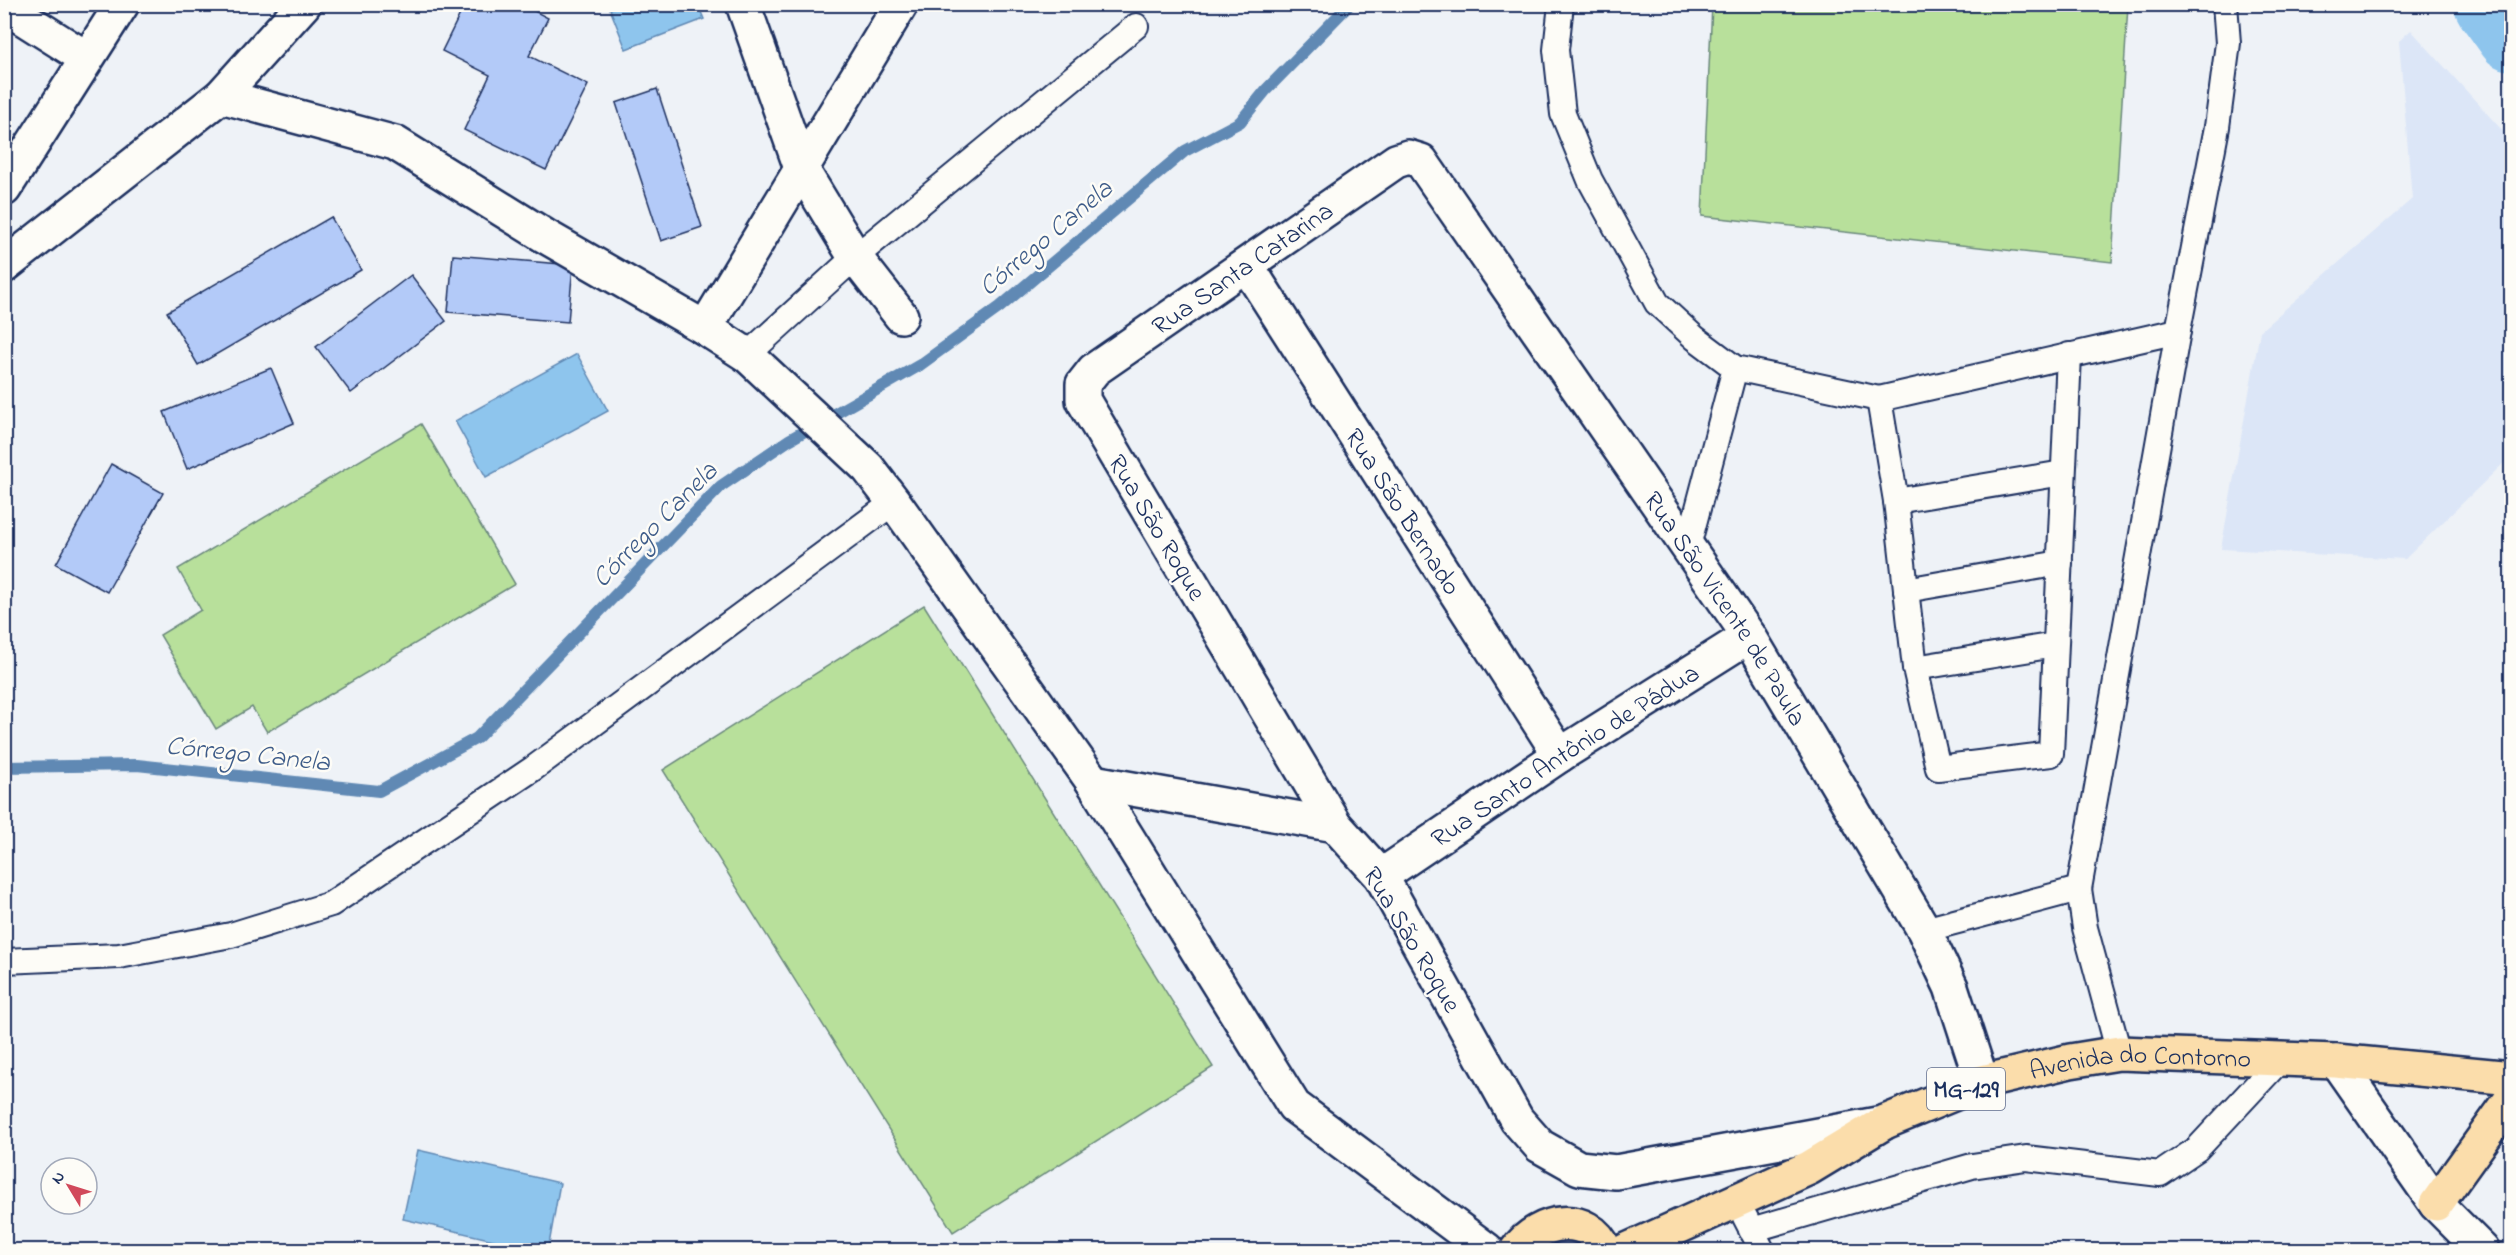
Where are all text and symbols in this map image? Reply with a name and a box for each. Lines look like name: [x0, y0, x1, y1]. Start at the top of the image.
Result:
water label: Córrego Canela: [971, 171, 1123, 308]
street label: Rua Santa Catarina: [1145, 194, 1342, 346]
street label: Rua São Bernado: [1334, 422, 1469, 604]
street label: Rua São Roque: [1097, 448, 1214, 609]
water label: Córrego Canela: [584, 454, 729, 598]
street label: Rua São Vicente de Paula: [1633, 485, 1815, 734]
street label: Rua Santo Antônio de Pádua: [1424, 656, 1708, 859]
water label: Córrego Canela: [164, 727, 332, 785]
street label: Rua São Roque: [1352, 860, 1469, 1021]
street label: Avenida do Contorno: [2026, 1037, 2252, 1092]
road number: MG-129: [1927, 1068, 2005, 1110]
north arrow: [39, 1156, 99, 1216]
text: N: [46, 1166, 72, 1190]

